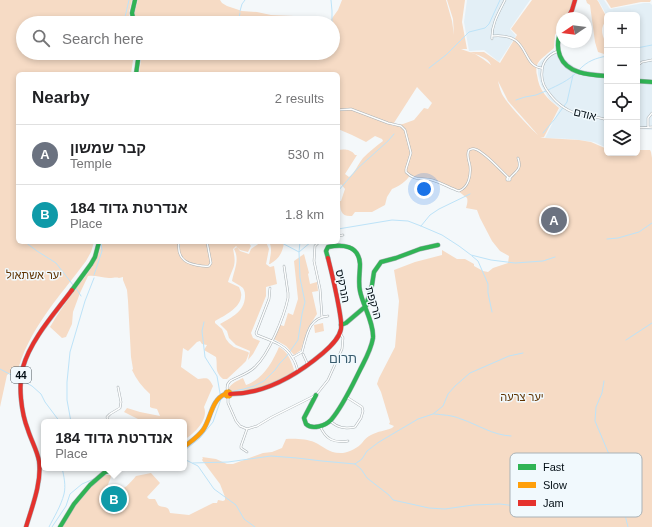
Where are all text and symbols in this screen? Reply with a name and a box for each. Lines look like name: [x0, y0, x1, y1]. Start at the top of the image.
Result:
north arrow: [556, 12, 592, 48]
map controls: [604, 12, 640, 156]
button: +: [604, 12, 640, 48]
search box: [16, 16, 340, 60]
icon: search: [30, 27, 52, 49]
text: Search here: [62, 30, 144, 47]
button: −: [604, 48, 640, 84]
button: locate: [604, 84, 640, 120]
text: Nearby: [32, 88, 90, 107]
text: 2 results: [275, 91, 324, 106]
street label: אודם: [572, 106, 598, 122]
button: layers: [604, 120, 640, 156]
text: קבר שמשון: [70, 139, 146, 156]
text: A: [40, 147, 50, 162]
text: 530 m: [288, 147, 324, 162]
text: Temple: [70, 156, 112, 171]
your location: [414, 179, 434, 199]
text: אנדרטת גדוד 184: [70, 199, 188, 216]
pin: A: [541, 205, 567, 235]
text: B: [40, 207, 50, 222]
text: 1.8 km: [285, 207, 324, 222]
text: Place: [70, 216, 103, 231]
street label: הנרקיס: [334, 268, 352, 304]
park label: יער אשתאול: [6, 269, 62, 281]
street label: הרקפת: [364, 285, 384, 321]
district label: תרום: [329, 351, 357, 366]
road number: 44: [11, 367, 31, 383]
park label: יער צרעה: [500, 391, 544, 403]
popup: [41, 419, 187, 471]
text: אנדרטת גדוד 184: [55, 429, 173, 446]
text: Place: [55, 446, 88, 461]
legend: [510, 453, 642, 517]
text: Fast: [543, 461, 564, 473]
text: Slow: [543, 479, 567, 491]
pin: B: [101, 484, 127, 514]
text: Jam: [543, 497, 564, 509]

